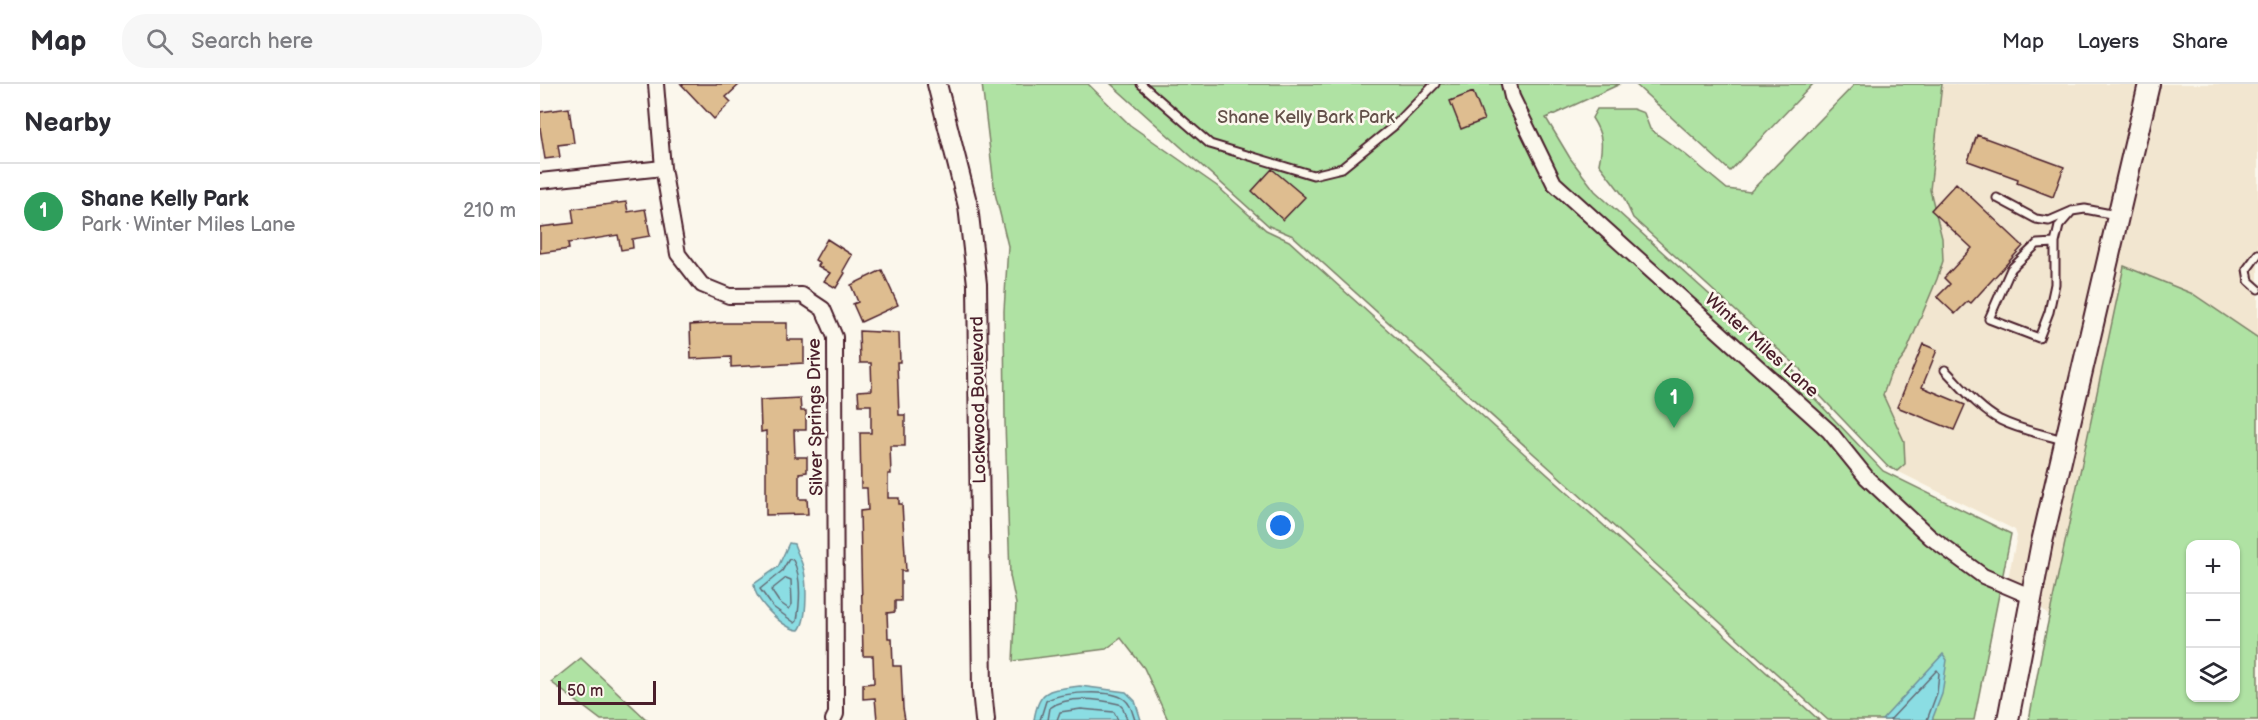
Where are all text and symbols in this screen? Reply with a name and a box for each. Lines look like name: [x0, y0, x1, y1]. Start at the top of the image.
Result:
search box: [122, 14, 542, 68]
text: Map: [30, 25, 86, 58]
icon: search: [143, 25, 176, 58]
text: Search here: [191, 28, 313, 55]
text: Map: [2002, 29, 2044, 54]
text: Layers: [2077, 29, 2139, 54]
text: Share: [2172, 29, 2228, 54]
park label: Shane Kelly Bark Park: [1217, 107, 1395, 128]
text: Nearby: [24, 108, 111, 139]
text: Shane Kelly Park: [81, 186, 249, 213]
text: 1: [39, 199, 48, 223]
text: 210 m: [463, 199, 516, 223]
text: Park · Winter Miles Lane: [81, 213, 295, 237]
street label: Winter Miles Lane: [1700, 289, 1823, 402]
street label: Lockwood Boulevard: [967, 316, 990, 484]
street label: Silver Springs Drive: [804, 338, 827, 496]
pin: 1: [1654, 378, 1694, 428]
your location: [1266, 511, 1295, 540]
map controls: [2186, 540, 2240, 702]
button: +: [2186, 540, 2240, 594]
button: −: [2186, 594, 2240, 648]
button: layers: [2186, 648, 2240, 702]
scale bar: [558, 678, 656, 706]
text: 50 m: [567, 682, 603, 701]

